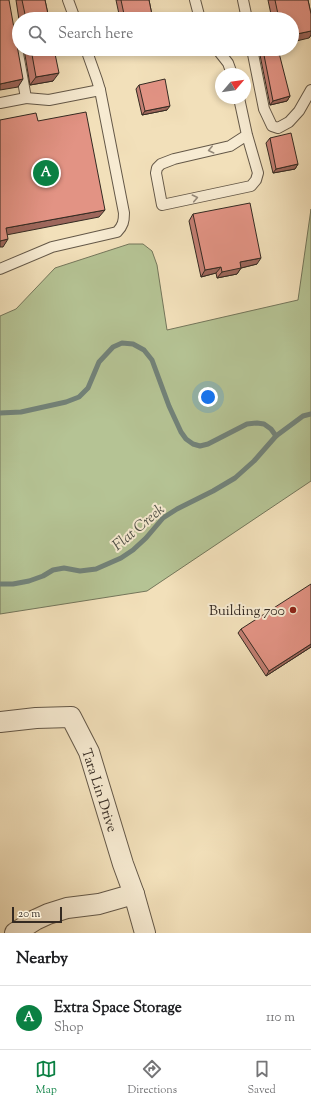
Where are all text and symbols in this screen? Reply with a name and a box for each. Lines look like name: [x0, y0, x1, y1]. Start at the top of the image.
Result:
search box: [12, 12, 299, 56]
icon: search: [26, 23, 48, 45]
text: Search here: [58, 24, 133, 45]
north arrow: [215, 68, 251, 104]
one-way arrow: [208, 145, 215, 154]
pin: A: [33, 158, 59, 188]
one-way arrow: [192, 194, 198, 202]
your location: [198, 387, 218, 407]
water label: Flat Creek: [108, 500, 170, 556]
place label: Building 700: [209, 602, 285, 622]
marker: Building 700: [288, 605, 298, 615]
street label: Tara Lin Drive: [75, 746, 121, 835]
scale bar: [12, 905, 62, 924]
text: 20 m: [18, 906, 40, 922]
text: Nearby: [16, 947, 68, 971]
text: Extra Space Storage: [54, 998, 182, 1019]
text: A: [24, 1009, 34, 1027]
text: 110 m: [266, 1009, 295, 1027]
text: Shop: [54, 1019, 83, 1037]
tab: Map: [35, 1058, 57, 1098]
tab: Directions: [128, 1058, 177, 1098]
tab: Saved: [248, 1058, 276, 1098]

